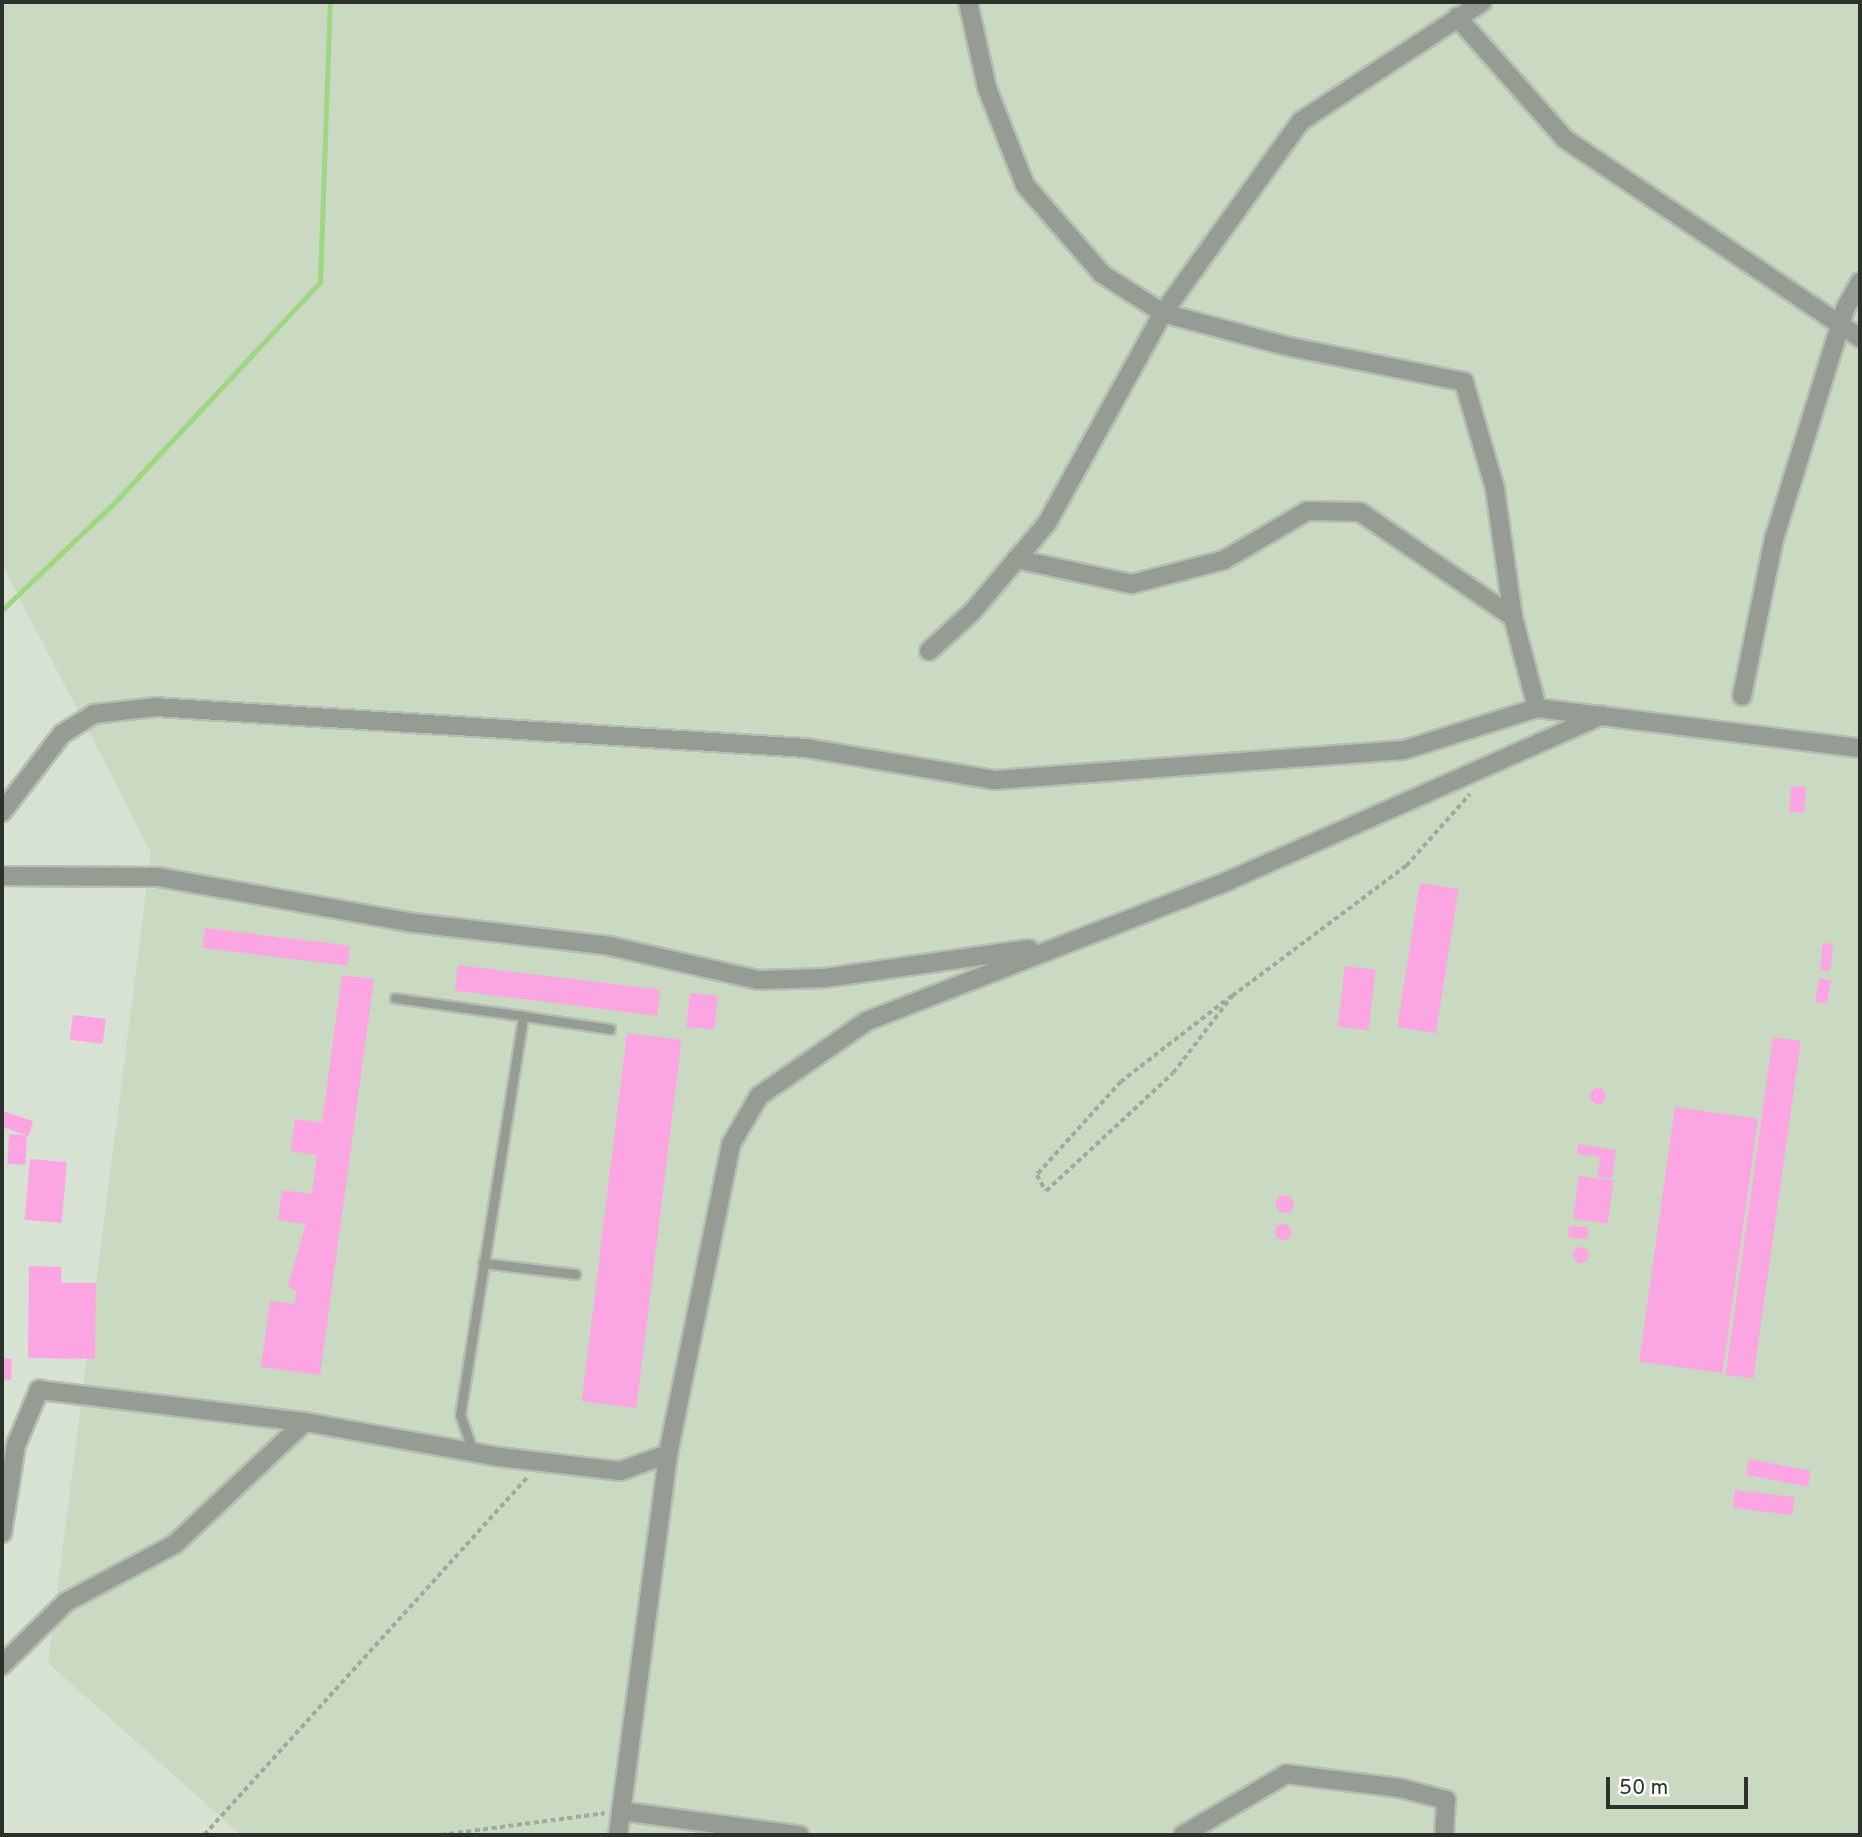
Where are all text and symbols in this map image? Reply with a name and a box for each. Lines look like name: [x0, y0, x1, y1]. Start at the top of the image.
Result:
scale bar: [1610, 1764, 1752, 1808]
text: 50 m: [1619, 1775, 1668, 1802]

